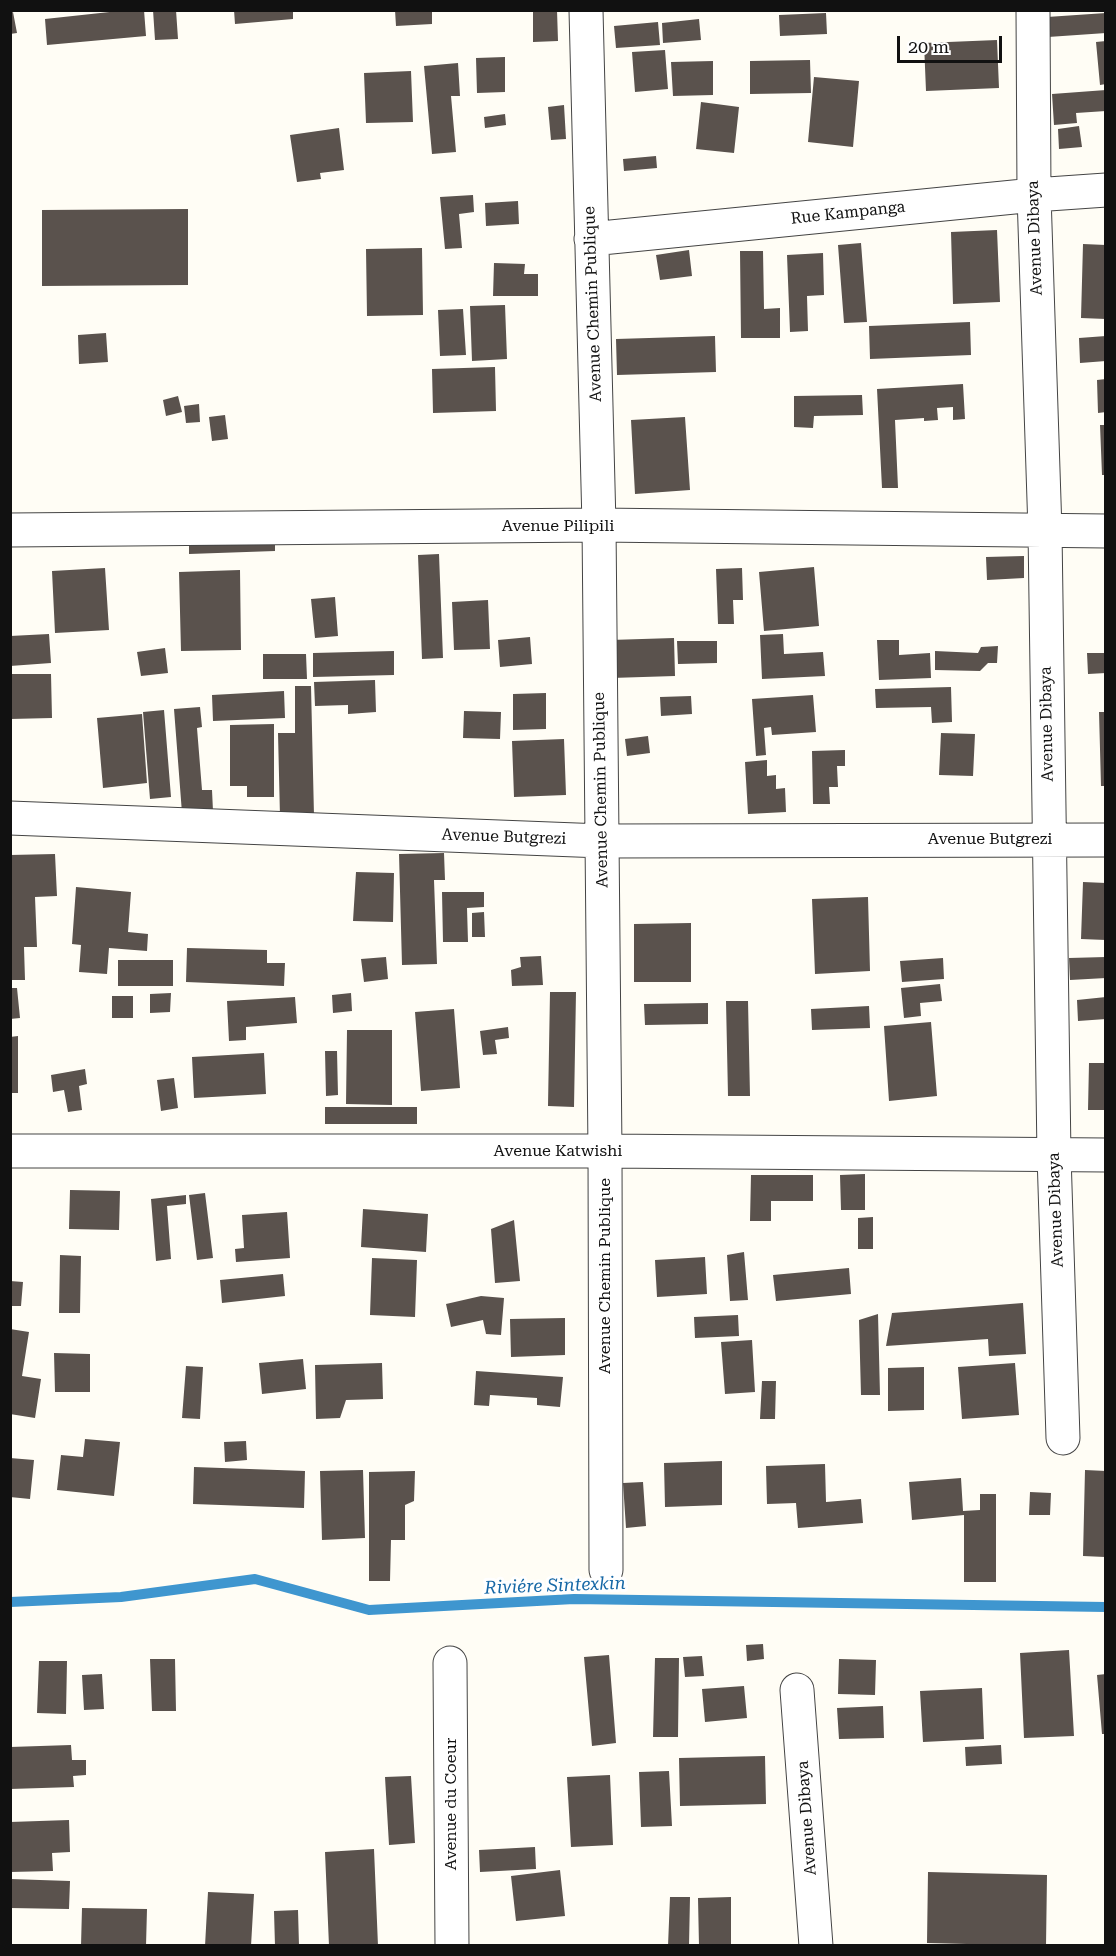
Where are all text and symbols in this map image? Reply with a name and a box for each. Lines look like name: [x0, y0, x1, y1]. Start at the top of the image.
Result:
scale bar: [900, 24, 1005, 62]
text: 20 m: [908, 36, 949, 57]
street label: Avenue Dibaya: [1023, 180, 1047, 296]
street label: Rue Kampanga: [790, 197, 906, 229]
street label: Avenue Chemin Publique: [580, 206, 606, 402]
street label: Avenue Pilipili: [502, 516, 614, 536]
street label: Avenue Dibaya: [1036, 666, 1058, 782]
street label: Avenue Chemin Publique: [590, 692, 612, 888]
street label: Avenue Butgrezi: [441, 825, 567, 849]
street label: Avenue Butgrezi: [928, 829, 1052, 849]
street label: Avenue Katwishi: [494, 1141, 622, 1161]
street label: Avenue Dibaya: [1044, 1152, 1068, 1268]
street label: Avenue Chemin Publique: [595, 1178, 615, 1374]
water label: Riviére Sintexkin: [484, 1573, 626, 1599]
street label: Avenue du Coeur: [441, 1738, 461, 1870]
street label: Avenue Dibaya: [793, 1760, 821, 1876]

